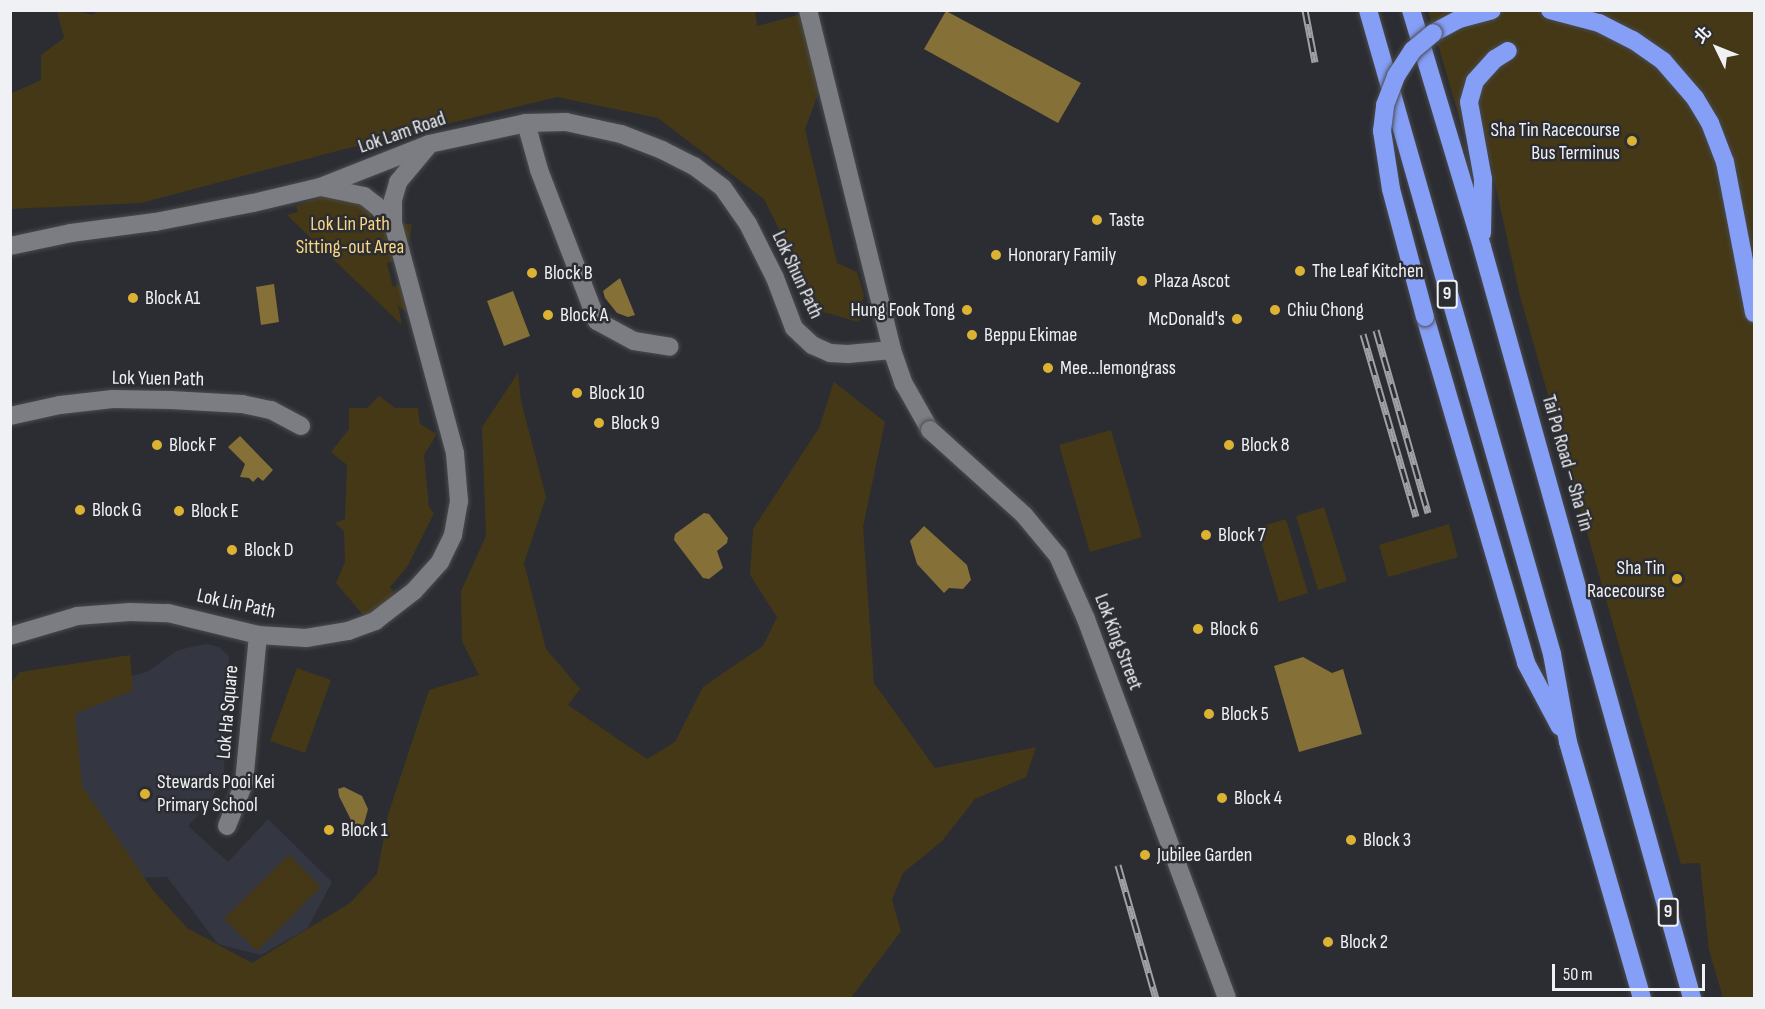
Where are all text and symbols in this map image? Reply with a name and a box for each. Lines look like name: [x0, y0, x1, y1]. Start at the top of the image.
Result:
north arrow: [1687, 18, 1747, 78]
text: 北: [1691, 23, 1716, 48]
street label: Lok Lam Road: [355, 107, 449, 159]
place label: Sha Tin Racecourse Bus Terminus: [1491, 118, 1620, 165]
marker: Sha Tin Racecourse Bus Terminus: [1625, 134, 1639, 148]
place label: Taste: [1109, 208, 1145, 232]
park label: Lok Lin Path Sitting-out Area: [296, 212, 404, 259]
marker: Taste: [1090, 213, 1104, 227]
street label: Lok Shun Path: [766, 227, 828, 323]
place label: Honorary Family: [1008, 243, 1116, 267]
marker: Honorary Family: [989, 248, 1003, 262]
place label: The Leaf Kitchen: [1312, 259, 1424, 283]
place label: Block B: [544, 261, 593, 285]
marker: The Leaf Kitchen: [1293, 264, 1307, 278]
marker: Block B: [525, 266, 539, 280]
place label: Plaza Ascot: [1154, 269, 1230, 293]
marker: Plaza Ascot: [1135, 274, 1149, 288]
road number: 9: [1436, 279, 1458, 309]
place label: Block A1: [145, 286, 200, 310]
marker: Block A1: [126, 291, 140, 305]
place label: Hung Fook Tong: [850, 298, 955, 322]
place label: Chiu Chong: [1287, 298, 1364, 322]
place label: Block A: [560, 303, 608, 327]
marker: Hung Fook Tong: [960, 303, 974, 317]
marker: Chiu Chong: [1268, 303, 1282, 317]
place label: McDonald's: [1148, 307, 1225, 331]
marker: Block A: [541, 308, 555, 322]
marker: McDonald's: [1230, 312, 1244, 326]
place label: Beppu Ekimae: [984, 323, 1077, 347]
marker: Beppu Ekimae: [965, 328, 979, 342]
place label: Mee...lemongrass: [1060, 356, 1176, 380]
marker: Mee...lemongrass: [1041, 361, 1055, 375]
street label: Lok Yuen Path: [112, 366, 204, 392]
place label: Block 10: [589, 381, 645, 405]
marker: Block 10: [570, 386, 584, 400]
street label: Tai Po Road – Sha Tin: [1536, 392, 1598, 534]
place label: Block 9: [611, 411, 660, 435]
marker: Block 9: [592, 416, 606, 430]
place label: Block F: [169, 433, 217, 457]
place label: Block 8: [1241, 433, 1289, 457]
marker: Block F: [150, 438, 164, 452]
marker: Block 8: [1222, 438, 1236, 452]
place label: Block G: [92, 498, 142, 522]
place label: Block E: [191, 499, 239, 523]
marker: Block G: [73, 503, 87, 517]
marker: Block E: [172, 504, 186, 518]
place label: Block 7: [1218, 523, 1266, 547]
marker: Block 7: [1199, 528, 1213, 542]
place label: Block D: [244, 538, 294, 562]
marker: Block D: [225, 543, 239, 557]
place label: Sha Tin Racecourse: [1587, 556, 1665, 603]
marker: Sha Tin Racecourse: [1670, 572, 1684, 586]
street label: Lok Lin Path: [195, 584, 277, 624]
street label: Lok King Street: [1089, 591, 1147, 693]
place label: Block 6: [1210, 617, 1258, 641]
marker: Block 6: [1191, 622, 1205, 636]
street label: Lok Ha Square: [212, 664, 244, 760]
place label: Block 5: [1221, 702, 1269, 726]
marker: Block 5: [1202, 707, 1216, 721]
place label: Stewards Pooi Kei Primary School: [157, 771, 275, 818]
place label: Block 4: [1234, 786, 1282, 810]
marker: Stewards Pooi Kei Primary School: [138, 787, 152, 801]
marker: Block 4: [1215, 791, 1229, 805]
place label: Block 1: [341, 818, 388, 842]
marker: Block 1: [322, 823, 336, 837]
place label: Block 3: [1363, 828, 1411, 852]
marker: Block 3: [1344, 833, 1358, 847]
place label: Jubilee Garden: [1157, 843, 1252, 867]
marker: Jubilee Garden: [1138, 848, 1152, 862]
road number: 9: [1658, 897, 1678, 927]
place label: Block 2: [1340, 930, 1388, 954]
marker: Block 2: [1321, 935, 1335, 949]
scale bar: [1555, 952, 1708, 990]
text: 50 m: [1563, 964, 1593, 985]

